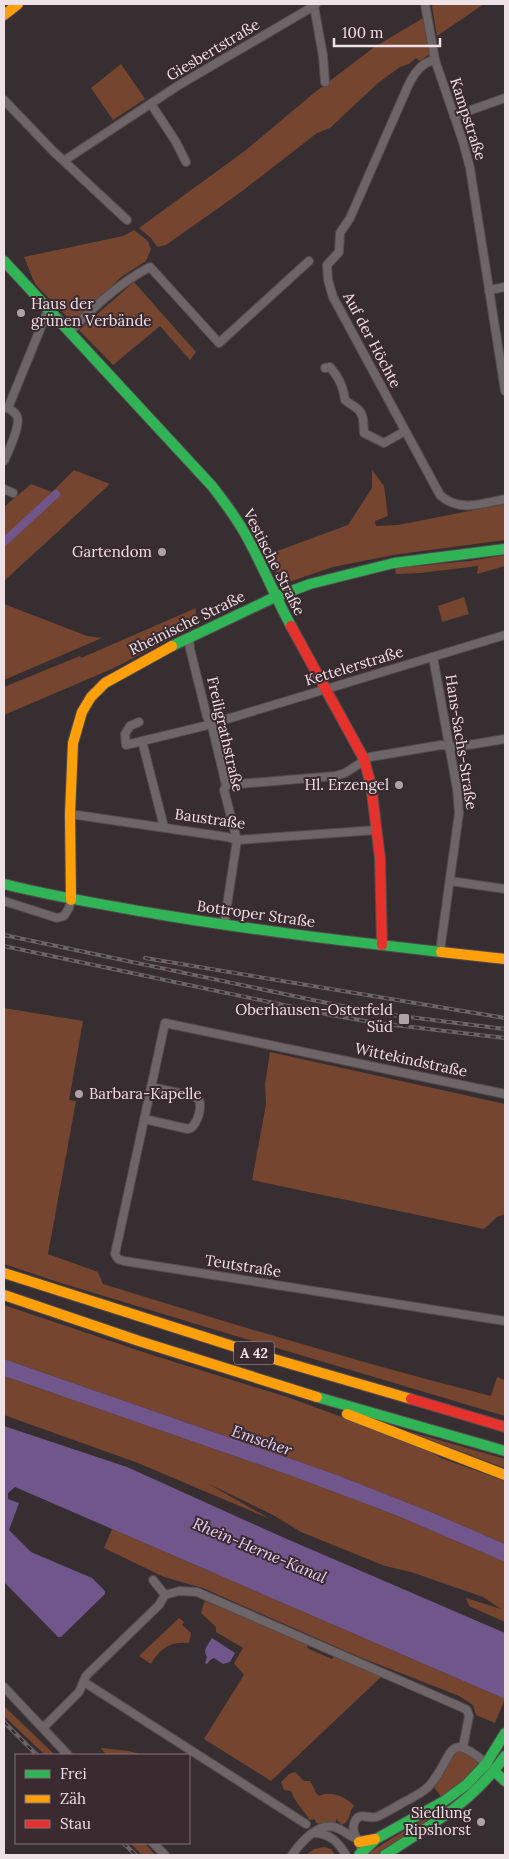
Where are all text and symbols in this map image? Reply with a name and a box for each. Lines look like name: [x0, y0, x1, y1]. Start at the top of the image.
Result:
street label: Giesbertstraße: [163, 14, 263, 85]
scale bar: [334, 15, 440, 47]
text: 100 m: [342, 23, 383, 42]
street label: Kampstraße: [446, 75, 491, 162]
street label: Auf der Höchte: [339, 288, 406, 391]
place label: Haus der grünen Verbände: [31, 294, 151, 330]
marker: Haus der grünen Verbände: [15, 307, 27, 319]
street label: Vestische Straße: [239, 504, 309, 618]
place label: Gartendom: [72, 542, 152, 561]
marker: Gartendom: [156, 546, 168, 558]
street label: Rheinische Straße: [126, 586, 248, 659]
street label: Kettelerstraße: [302, 642, 405, 689]
street label: Hans-Sachs-Straße: [441, 673, 482, 811]
street label: Freiligrathstraße: [203, 675, 248, 793]
place label: Hl. Erzengel: [305, 775, 389, 794]
marker: Hl. Erzengel: [393, 779, 405, 791]
street label: Baustraße: [174, 804, 247, 833]
street label: Bottroper Straße: [196, 896, 316, 931]
place label: Oberhausen-Osterfeld Süd: [235, 1000, 393, 1036]
marker: Oberhausen-Osterfeld Süd: [397, 1012, 411, 1026]
street label: Wittekindstraße: [353, 1038, 469, 1081]
place label: Barbara-Kapelle: [89, 1084, 202, 1103]
marker: Barbara-Kapelle: [73, 1088, 85, 1100]
street label: Teutstraße: [204, 1250, 283, 1281]
road number: A 42: [234, 1342, 274, 1365]
water label: Emscher: [229, 1420, 295, 1460]
water label: Rhein-Herne-Kanal: [190, 1513, 330, 1587]
legend: [15, 1754, 190, 1844]
text: Frei: [60, 1764, 87, 1783]
text: Zäh: [60, 1789, 86, 1808]
place label: Siedlung Ripshorst: [404, 1803, 472, 1839]
text: Stau: [60, 1814, 91, 1833]
marker: Siedlung Ripshorst: [475, 1816, 487, 1828]

